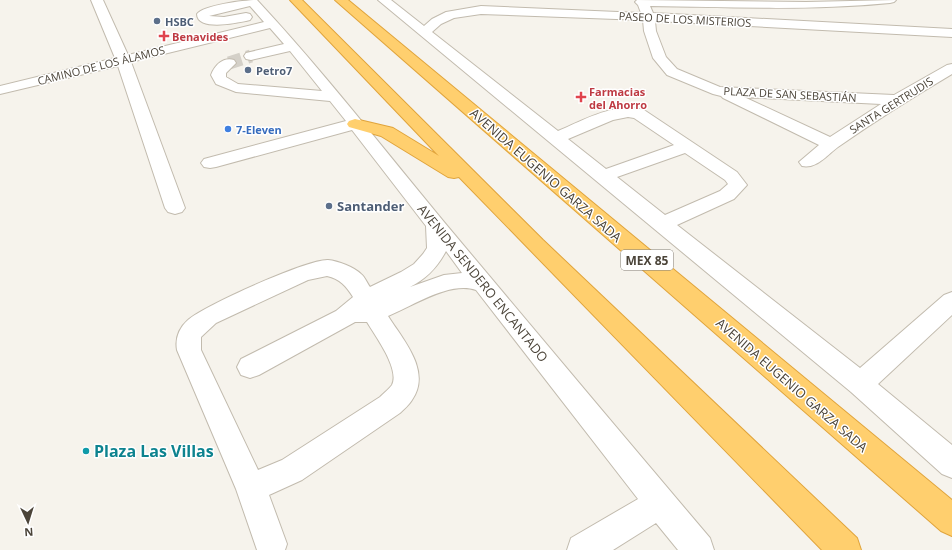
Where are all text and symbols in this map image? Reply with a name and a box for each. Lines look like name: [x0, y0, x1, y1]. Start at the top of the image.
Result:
street label: PASEO DE LOS MISTERIOS: [618, 8, 752, 30]
place label: HSBC: [165, 14, 194, 29]
marker: HSBC: [152, 16, 162, 26]
place label: Benavides: [172, 29, 229, 44]
marker: Benavides: [159, 31, 169, 41]
street label: CAMINO DE LOS ÁLAMOS: [36, 42, 166, 88]
place label: Petro7: [256, 63, 292, 78]
marker: Petro7: [243, 65, 253, 75]
street label: SANTA GERTRUDIS: [846, 73, 936, 137]
street label: PLAZA DE SAN SEBASTIÁN: [723, 83, 857, 105]
place label: Farmacias del Ahorro: [589, 84, 647, 112]
marker: Farmacias del Ahorro: [576, 92, 586, 102]
street label: AVENIDA EUGENIO GARZA SADA: [466, 104, 626, 246]
place label: 7-Eleven: [236, 122, 282, 137]
marker: 7-Eleven: [223, 124, 233, 134]
place label: Santander: [337, 197, 405, 215]
street label: AVENIDA SENDERO ENCANTADO: [414, 200, 552, 366]
marker: Santander: [324, 201, 334, 211]
road number: MEX 85: [621, 250, 673, 270]
street label: AVENIDA EUGENIO GARZA SADA: [712, 314, 872, 456]
place label: Plaza Las Villas: [94, 440, 214, 462]
marker: Plaza Las Villas: [81, 446, 91, 456]
north arrow: [8, 502, 48, 542]
text: N: [24, 525, 34, 540]

